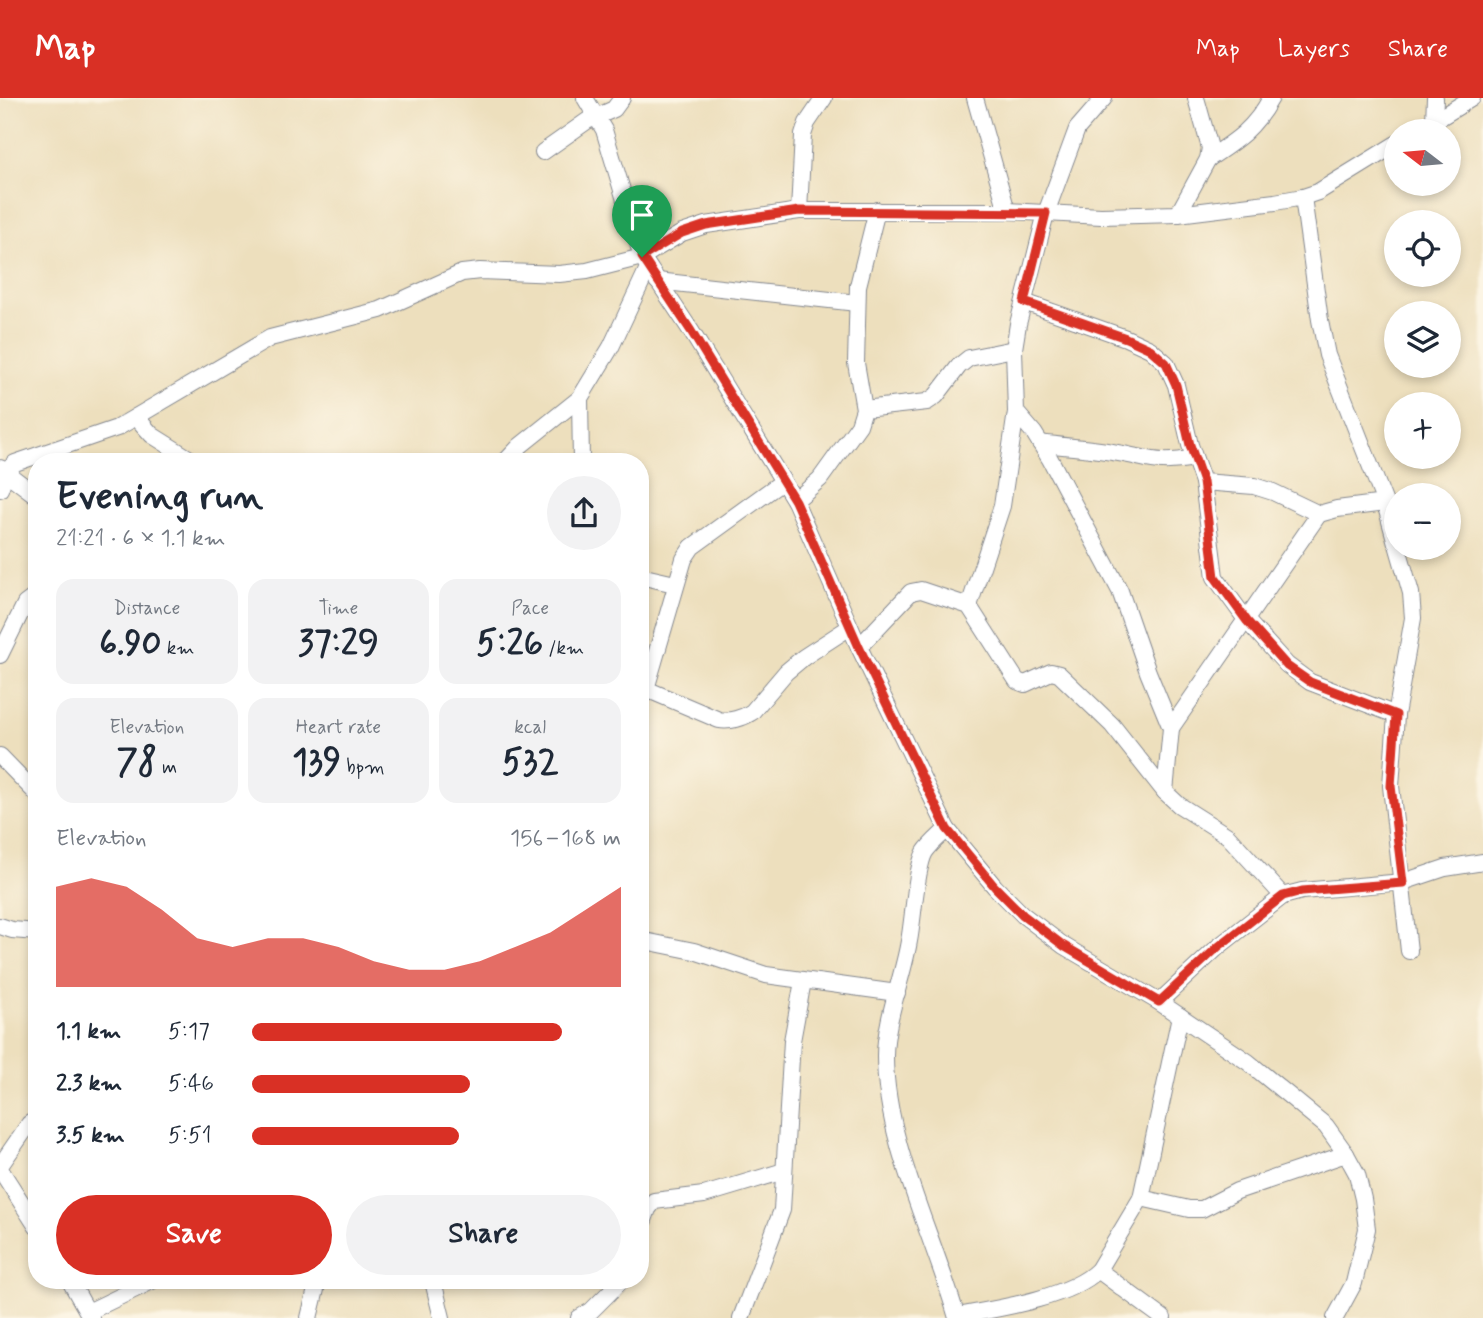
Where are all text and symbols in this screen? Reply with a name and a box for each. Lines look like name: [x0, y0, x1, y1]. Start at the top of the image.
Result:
text: Map: [35, 27, 95, 71]
text: Map: [1196, 34, 1240, 65]
text: Layers: [1278, 34, 1350, 65]
text: Share: [1388, 34, 1448, 65]
north arrow: [1384, 119, 1461, 196]
map controls: [1384, 119, 1461, 560]
pin: [612, 185, 672, 257]
icon: arrive: [623, 196, 661, 234]
button: locate: [1384, 210, 1461, 287]
button: layers: [1384, 301, 1461, 378]
button: +: [1384, 392, 1461, 469]
text: Evening run: [56, 473, 263, 522]
button: share: [547, 476, 621, 550]
button: −: [1384, 483, 1461, 560]
text: 21:21 · 6 × 1.1 km: [56, 524, 226, 554]
text: Distance: [113, 596, 180, 621]
text: Time: [319, 596, 358, 621]
text: Pace: [511, 596, 549, 621]
text: 6.90: [99, 621, 162, 667]
text: 37:29: [298, 621, 379, 667]
text: 5:26: [476, 621, 543, 667]
text: km: [162, 636, 194, 661]
text: /km: [543, 636, 584, 661]
text: Elevation: [109, 715, 184, 740]
text: Heart rate: [296, 715, 381, 740]
text: kcal: [514, 715, 546, 740]
text: 78: [116, 740, 157, 786]
text: 139: [292, 740, 341, 786]
text: 532: [502, 740, 559, 786]
text: m: [157, 755, 177, 780]
text: bpm: [341, 755, 385, 780]
text: Elevation: [56, 824, 147, 854]
text: 156–168 m: [510, 824, 621, 854]
text: 1.1 km: [56, 1017, 121, 1047]
text: 5:17: [168, 1017, 210, 1047]
text: 2.3 km: [56, 1069, 122, 1099]
text: 5:46: [168, 1069, 214, 1099]
text: 3.5 km: [56, 1121, 125, 1151]
text: 5:51: [168, 1121, 212, 1151]
button: Save: [56, 1195, 332, 1275]
button: Share: [346, 1195, 621, 1275]

